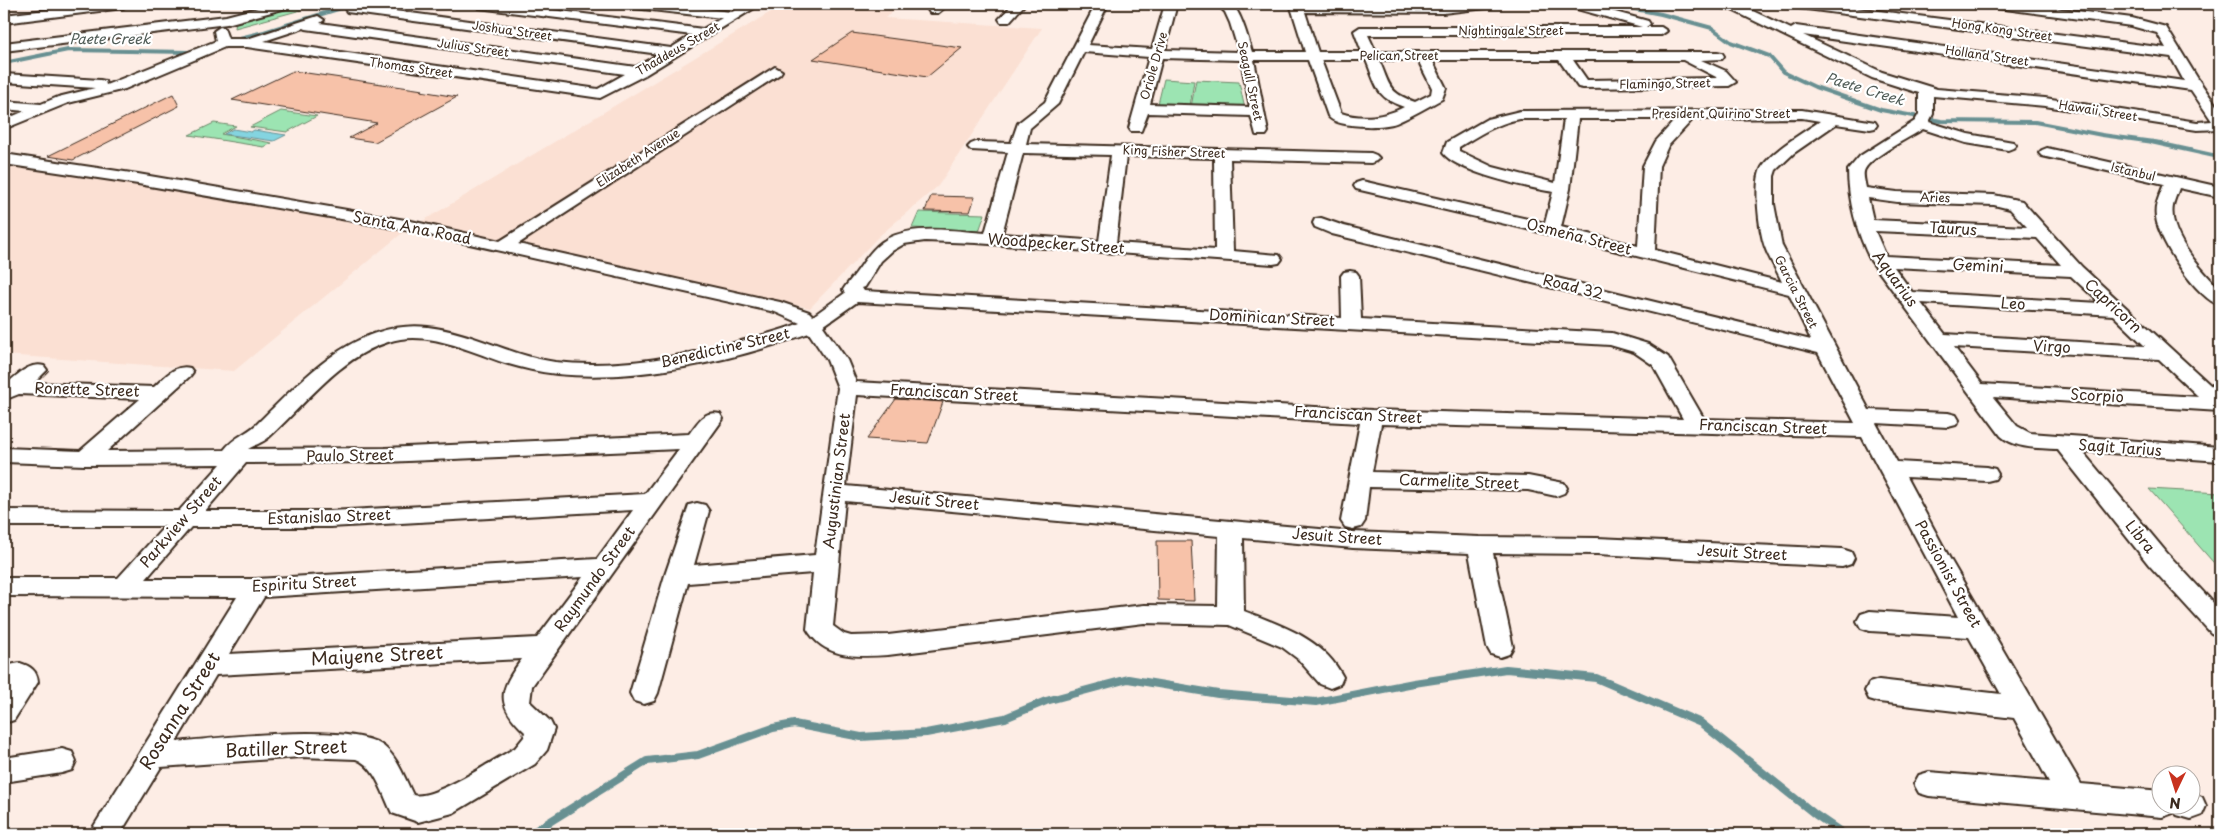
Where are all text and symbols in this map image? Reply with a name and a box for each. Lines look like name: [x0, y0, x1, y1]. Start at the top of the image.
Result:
street label: Hong Kong Street: [1951, 13, 2054, 45]
street label: Joshua Street: [471, 15, 554, 45]
street label: Thaddeus Street: [632, 17, 723, 79]
street label: Nightingale Street: [1458, 21, 1564, 39]
water label: Paete Creek: [69, 28, 152, 49]
street label: Oriole Drive: [1135, 30, 1171, 102]
street label: Julius Street: [436, 33, 510, 61]
street label: Seagull Street: [1234, 39, 1268, 122]
street label: Holland Street: [1944, 40, 2030, 70]
street label: Pelican Street: [1359, 46, 1439, 64]
street label: Thomas Street: [368, 52, 454, 82]
water label: Paete Creek: [1823, 67, 1908, 111]
street label: Flamingo Street: [1619, 73, 1711, 93]
street label: Hawaii Street: [2058, 95, 2139, 125]
street label: President Quirino Street: [1652, 104, 1791, 122]
street label: Elizabeth Avenue: [592, 123, 683, 191]
street label: King Fisher Street: [1122, 140, 1226, 162]
street label: Istanbul: [2109, 157, 2157, 185]
street label: Aries: [1920, 187, 1951, 207]
street label: Santa Ana Road: [351, 204, 473, 249]
street label: Osmeña Street: [1524, 211, 1634, 260]
street label: Taurus: [1929, 215, 1978, 240]
street label: Woodpecker Street: [987, 226, 1126, 259]
street label: Aquarius: [1868, 245, 1925, 311]
street label: Garcia Street: [1771, 252, 1823, 331]
street label: Gemini: [1952, 252, 2004, 277]
street label: Road 32: [1541, 267, 1606, 304]
street label: Capricorn: [2080, 272, 2148, 338]
street label: Leo: [2000, 290, 2026, 315]
street label: Dominican Street: [1209, 302, 1336, 331]
street label: Benedictine Street: [658, 320, 792, 373]
street label: Virgo: [2033, 333, 2072, 358]
street label: Ronette Street: [34, 375, 140, 402]
street label: Franciscan Street: [889, 377, 1019, 406]
street label: Scorpio: [2070, 382, 2124, 407]
street label: Franciscan Street: [1293, 399, 1423, 428]
street label: Augustinian Street: [816, 412, 855, 550]
street label: Franciscan Street: [1699, 412, 1828, 439]
street label: Sagit Tarius: [2078, 432, 2163, 461]
street label: Paulo Street: [306, 442, 394, 467]
street label: Carmelite Street: [1399, 467, 1519, 494]
street label: Parkview Street: [133, 470, 226, 572]
street label: Jesuit Street: [888, 484, 980, 515]
street label: Estanislao Street: [267, 502, 391, 529]
street label: Libra: [2121, 514, 2162, 558]
street label: Passionist Street: [1910, 515, 1988, 631]
street label: Raymundo Street: [548, 521, 640, 636]
street label: Jesuit Street: [1291, 521, 1383, 550]
street label: Jesuit Street: [1696, 538, 1788, 565]
street label: Espiritu Street: [251, 568, 357, 597]
street label: Maiyene Street: [310, 638, 444, 671]
street label: Rosanna Street: [132, 646, 226, 774]
street label: Batiller Street: [224, 732, 347, 763]
north arrow: [2152, 766, 2202, 816]
text: N: [2169, 793, 2181, 814]

